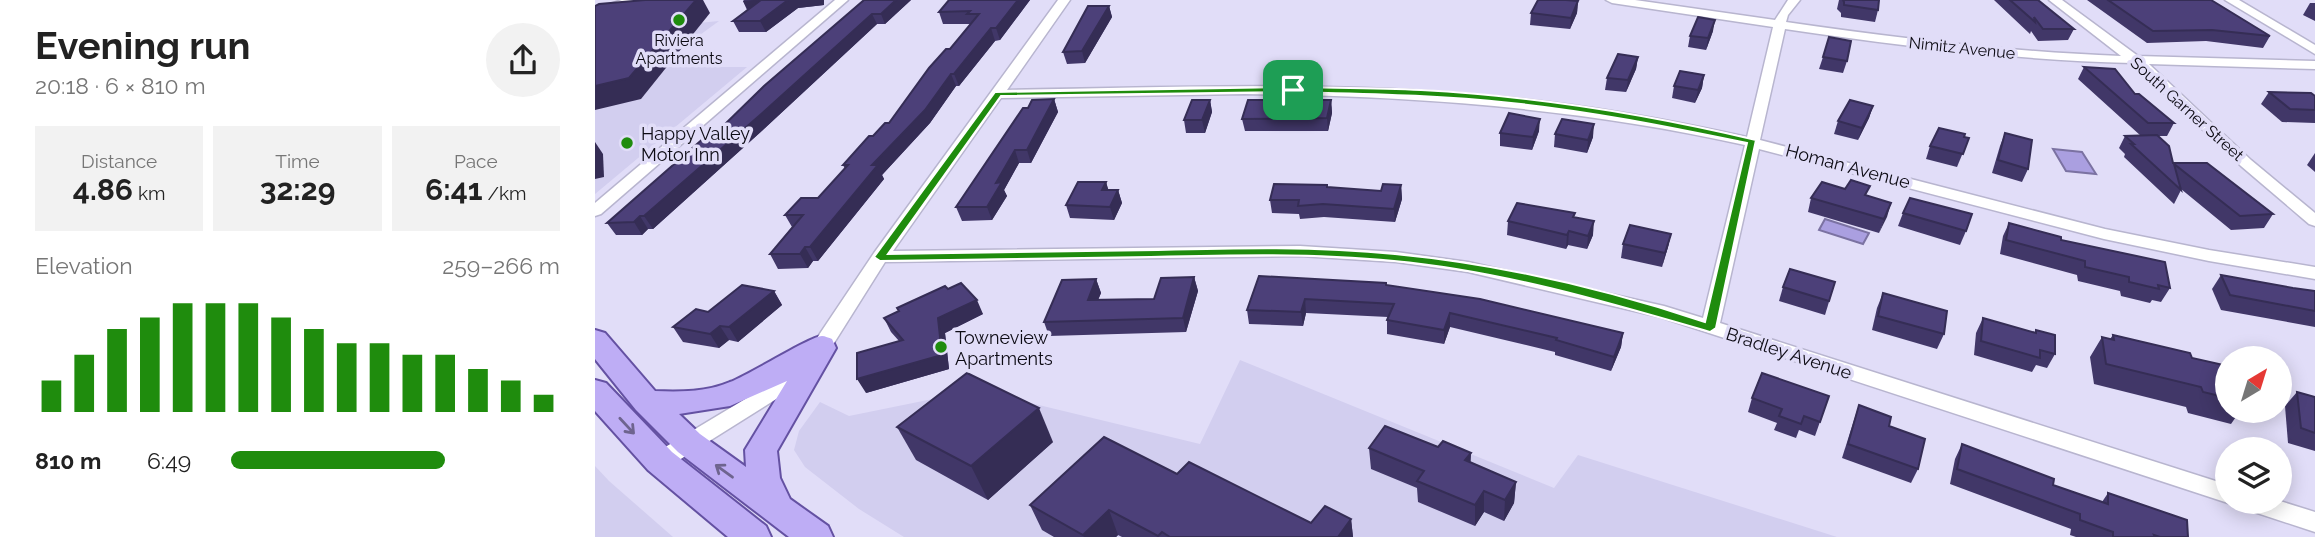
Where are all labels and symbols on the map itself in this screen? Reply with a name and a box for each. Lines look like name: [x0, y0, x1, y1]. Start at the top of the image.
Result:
marker: Riviera Apartments: [671, 12, 687, 28]
place label: Riviera Apartments: [636, 31, 723, 68]
street label: Nimitz Avenue: [1908, 33, 2016, 63]
street label: South Garner Street: [2127, 53, 2248, 165]
pin: [1263, 60, 1323, 120]
place label: Happy Valley Motor Inn: [641, 123, 750, 165]
marker: Happy Valley Motor Inn: [619, 135, 635, 151]
street label: Homan Avenue: [1784, 139, 1913, 193]
street label: Bradley Avenue: [1723, 323, 1855, 383]
place label: Towneview Apartments: [955, 327, 1053, 369]
marker: Towneview Apartments: [933, 339, 949, 355]
north arrow: [2215, 346, 2293, 424]
one-way arrow: [619, 417, 635, 435]
one-way arrow: [715, 464, 734, 478]

